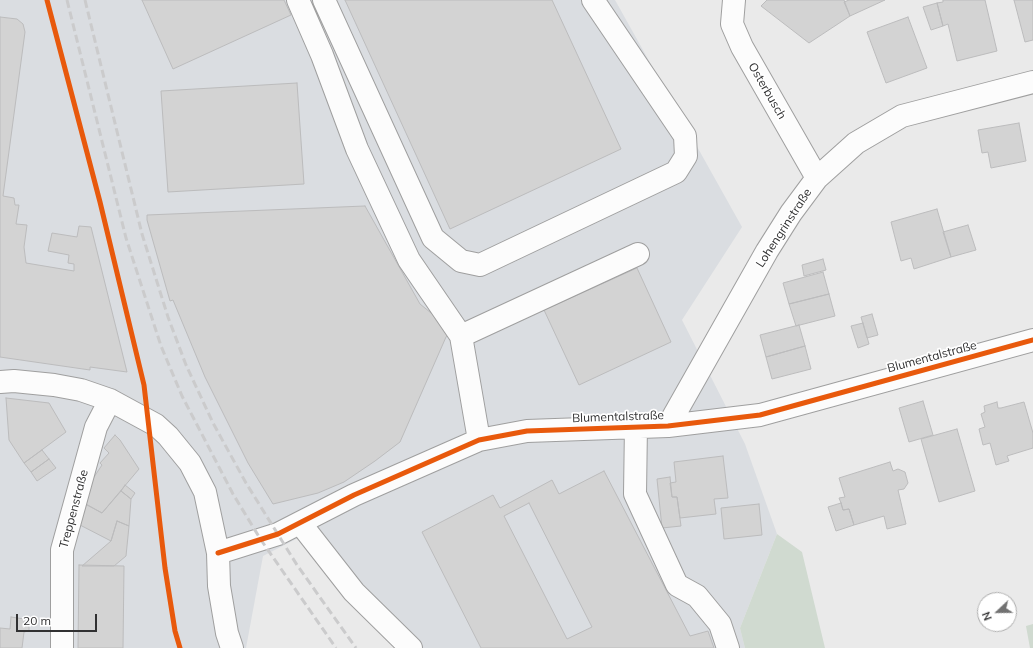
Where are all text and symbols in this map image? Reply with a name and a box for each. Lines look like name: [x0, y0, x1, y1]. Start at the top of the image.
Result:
street label: Osterbusch: [745, 60, 789, 122]
street label: Lohengrinstraße: [753, 186, 815, 270]
street label: Blumentalstraße: [886, 338, 978, 376]
street label: Blumentalstraße: [572, 408, 664, 426]
street label: Treppenstraße: [57, 468, 91, 550]
north arrow: [977, 592, 1017, 632]
scale bar: [18, 606, 99, 632]
text: N: [979, 610, 995, 623]
text: 20 m: [23, 613, 51, 628]

